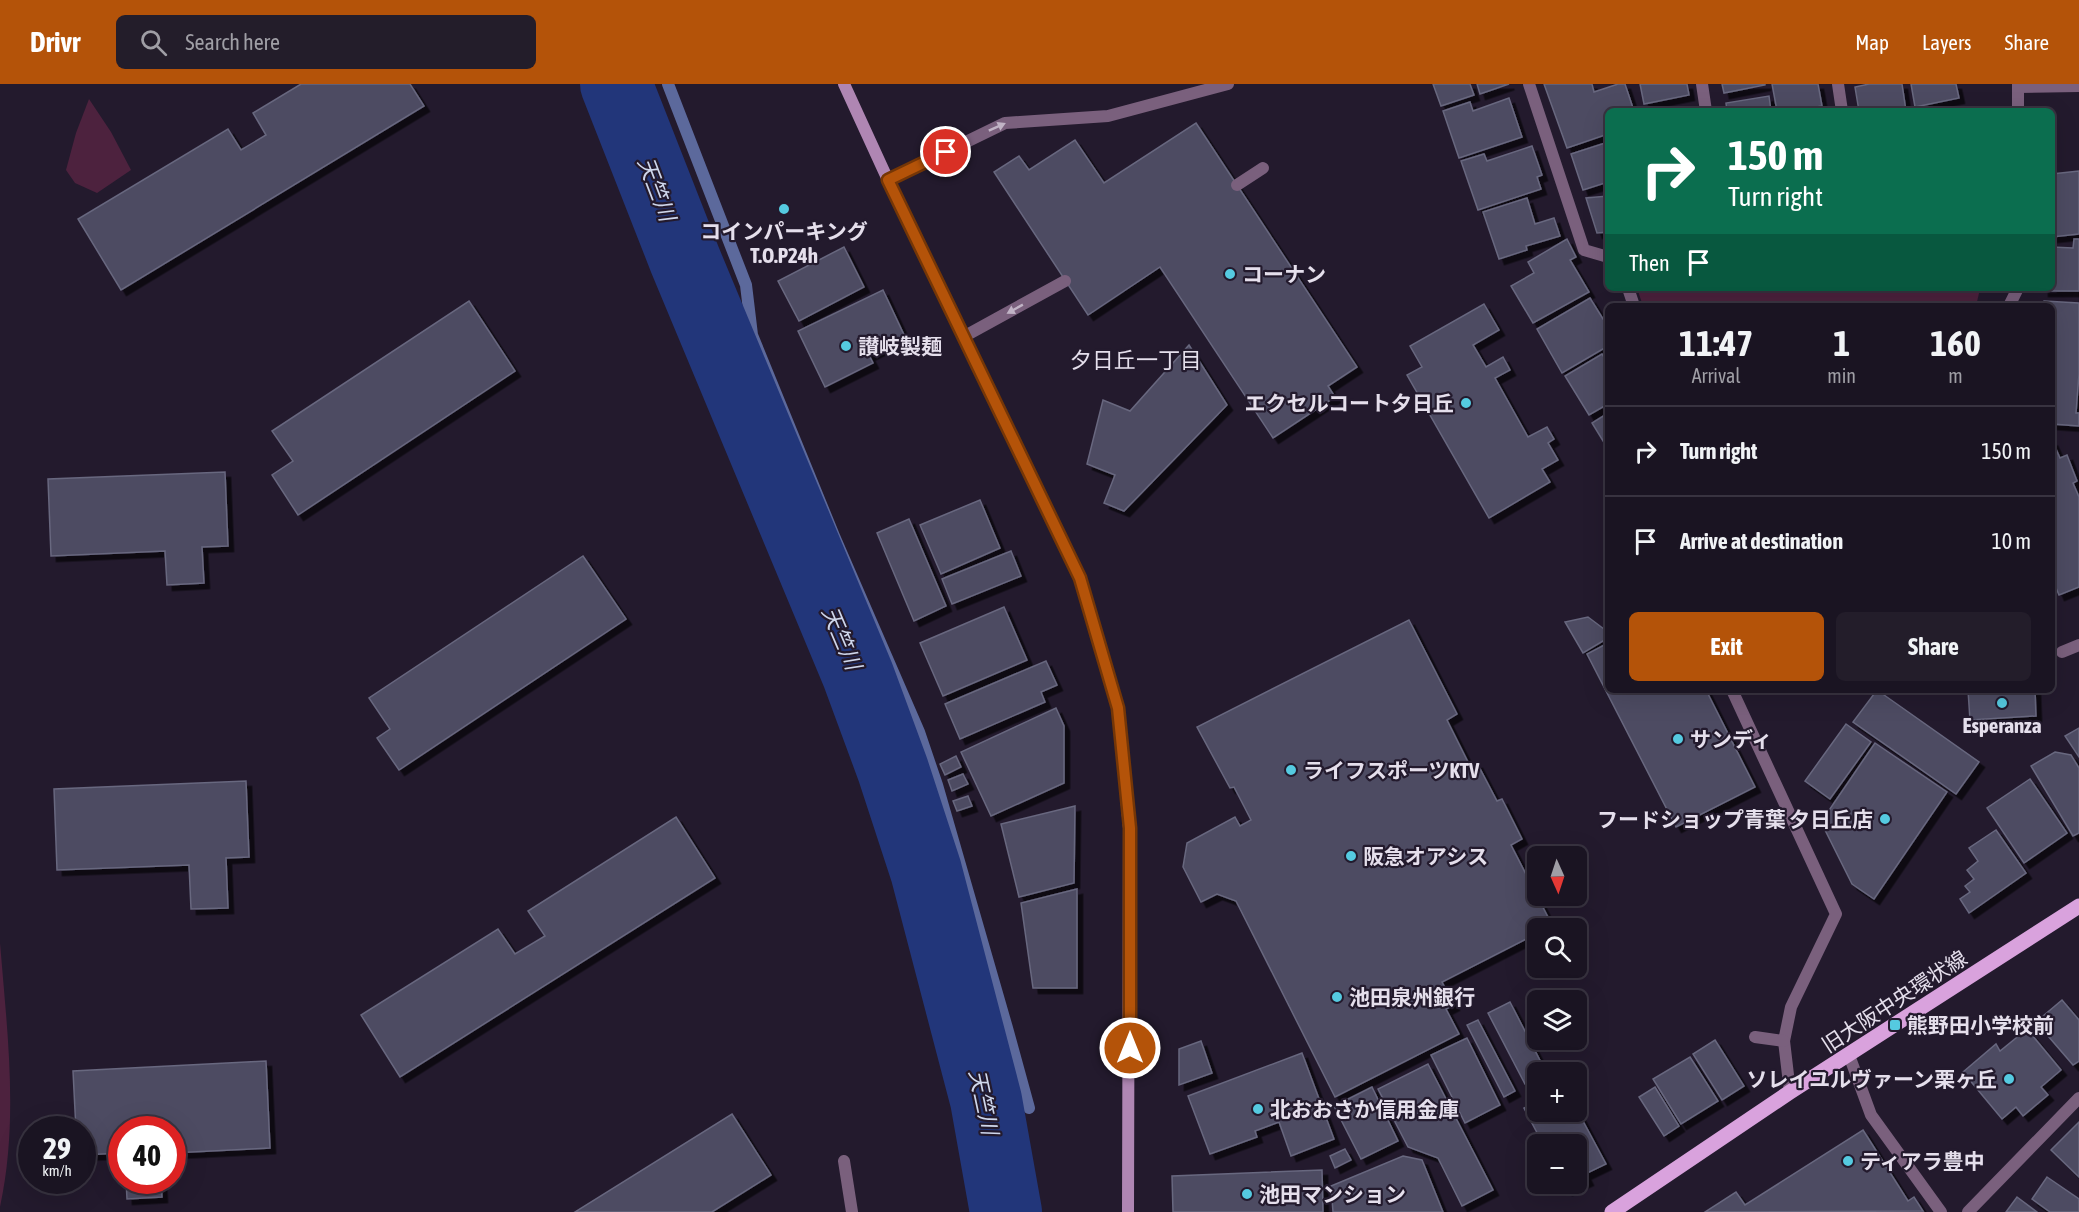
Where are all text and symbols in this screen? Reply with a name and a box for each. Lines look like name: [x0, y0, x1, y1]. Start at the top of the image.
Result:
search box: [116, 15, 536, 69]
text: Drivr: [30, 26, 80, 58]
icon: search: [137, 26, 170, 59]
text: Search here: [185, 29, 280, 55]
text: Map: [1855, 30, 1889, 54]
text: Layers: [1922, 30, 1972, 54]
text: Share: [2005, 30, 2049, 54]
one-way arrow: [989, 122, 1007, 132]
pin: [920, 126, 971, 177]
text: 150 m: [1728, 131, 1823, 179]
icon: right: [1629, 132, 1707, 210]
icon: arrive: [929, 135, 962, 168]
water label: 天竺川: [633, 154, 682, 226]
text: Turn right: [1728, 181, 1823, 212]
marker: コインパーキング T.O.P24h: [777, 202, 791, 216]
place label: コインパーキング T.O.P24h: [700, 219, 868, 267]
icon: arrive: [1682, 246, 1715, 279]
text: Then: [1629, 250, 1670, 276]
place label: コーナン: [1242, 262, 1326, 286]
marker: コーナン: [1223, 267, 1237, 281]
one-way arrow: [1006, 304, 1023, 314]
text: 11:47: [1679, 322, 1753, 364]
text: 1: [1833, 322, 1850, 364]
text: 160: [1930, 322, 1981, 364]
place label: 讃岐製麺: [858, 334, 942, 358]
marker: 讃岐製麺: [839, 339, 853, 353]
district label: 夕日丘一丁目: [1070, 347, 1202, 373]
text: Arrival: [1692, 364, 1741, 387]
text: min: [1827, 364, 1856, 387]
text: m: [1948, 364, 1963, 387]
place label: エクセルコート夕日丘: [1244, 391, 1454, 415]
marker: エクセルコート夕日丘: [1459, 396, 1473, 410]
icon: right: [1629, 435, 1662, 468]
text: Turn right: [1680, 438, 1757, 464]
text: 150 m: [1981, 438, 2031, 464]
icon: arrive: [1629, 525, 1662, 558]
text: Arrive at destination: [1680, 528, 1843, 554]
text: 10 m: [1991, 528, 2031, 554]
water label: 天竺川: [817, 603, 868, 675]
button: Exit: [1629, 612, 1824, 681]
button: Share: [1836, 612, 2031, 681]
marker: Esperanza: [1995, 696, 2009, 710]
place label: Esperanza: [1963, 713, 2042, 737]
place label: サンディ: [1690, 727, 1773, 751]
marker: サンディ: [1671, 732, 1685, 746]
place label: ライフスポーツKTV: [1303, 758, 1480, 782]
marker: ライフスポーツKTV: [1284, 763, 1298, 777]
place label: フードショップ青葉 夕日丘店: [1597, 807, 1873, 831]
marker: フードショップ青葉 夕日丘店: [1878, 812, 1892, 826]
place label: 阪急オアシス: [1363, 844, 1488, 868]
north arrow: [1527, 846, 1587, 906]
map controls: [1527, 846, 1587, 1194]
marker: 阪急オアシス: [1344, 849, 1358, 863]
button: search: [1527, 918, 1587, 978]
street label: 旧大阪中央環状線: [1817, 945, 1971, 1057]
place label: 池田泉州銀行: [1349, 985, 1475, 1009]
marker: 池田泉州銀行: [1330, 990, 1344, 1004]
button: layers: [1527, 990, 1587, 1050]
place label: 熊野田小学校前: [1907, 1013, 2054, 1037]
position arrow: [1098, 1016, 1162, 1080]
marker: 熊野田小学校前: [1888, 1018, 1902, 1032]
button: +: [1527, 1062, 1587, 1122]
water label: 天竺川: [964, 1067, 1004, 1139]
place label: ソレイユルヴァーン栗ヶ丘: [1746, 1067, 1997, 1091]
marker: ソレイユルヴァーン栗ヶ丘: [2002, 1072, 2016, 1086]
place label: 北おおさか信用金庫: [1270, 1097, 1459, 1121]
marker: 北おおさか信用金庫: [1251, 1102, 1265, 1116]
speed limit sign: 40: [108, 1116, 186, 1194]
text: 29: [43, 1131, 71, 1165]
button: −: [1527, 1134, 1587, 1194]
place label: ティアラ豊中: [1860, 1149, 1985, 1173]
marker: ティアラ豊中: [1841, 1154, 1855, 1168]
text: km/h: [42, 1162, 72, 1179]
place label: 池田マンション: [1259, 1182, 1406, 1206]
marker: 池田マンション: [1240, 1187, 1254, 1201]

